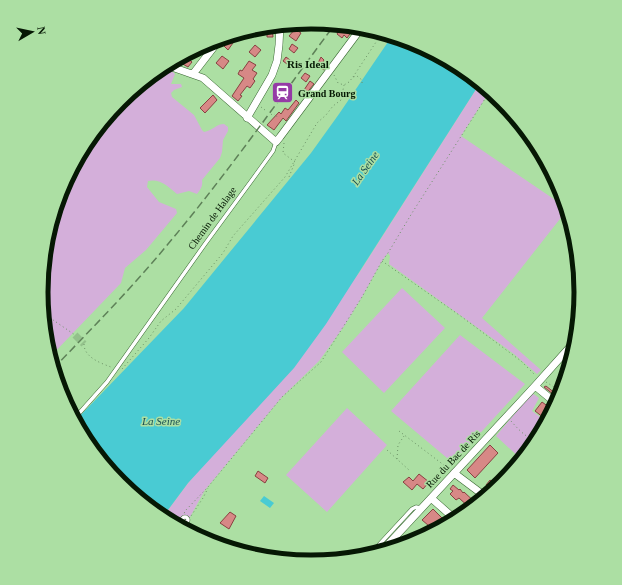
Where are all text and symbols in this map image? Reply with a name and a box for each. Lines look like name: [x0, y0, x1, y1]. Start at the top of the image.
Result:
north arrow: [12, 12, 52, 52]
text: N: [35, 26, 48, 35]
district label: Ris Ideal: [287, 58, 329, 70]
station icon: Grand Bourg: [270, 80, 296, 106]
place label: Grand Bourg: [298, 88, 356, 99]
water label: La Seine: [349, 149, 381, 188]
street label: Chemin de Halage: [186, 184, 239, 251]
water label: La Seine: [141, 415, 180, 427]
street label: Rue du Bac de Ris: [424, 428, 482, 490]

